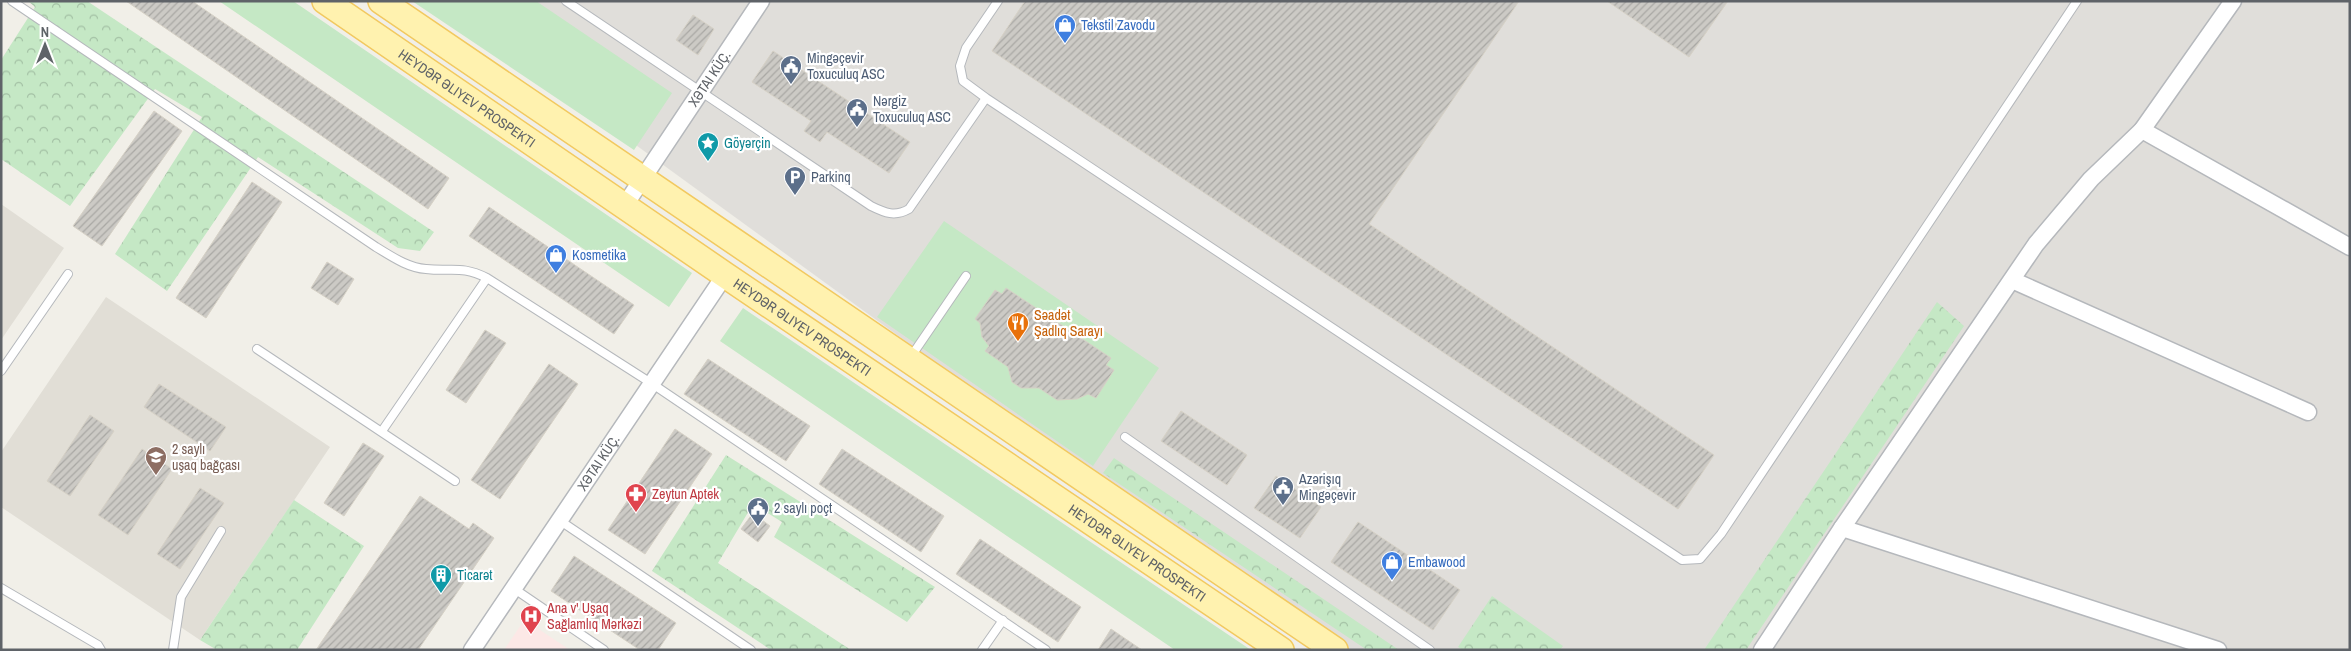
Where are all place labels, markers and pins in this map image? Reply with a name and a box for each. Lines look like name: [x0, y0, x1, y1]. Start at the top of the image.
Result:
shop icon: Tekstil Zavodu: [1053, 13, 1077, 44]
place label: Tekstil Zavodu: [1081, 16, 1155, 34]
place label: Mingəçevir Toxuculuq ASC: [807, 49, 885, 83]
public building icon: Mingəçevir Toxuculuq ASC: [779, 54, 803, 85]
place label: Nərgiz Toxuculuq ASC: [873, 92, 951, 126]
public building icon: Nərgiz Toxuculuq ASC: [845, 97, 869, 128]
place icon: Göyərçin: [696, 131, 720, 162]
place label: Göyərçin: [724, 134, 771, 152]
parking icon: Parkinq: [783, 165, 807, 196]
place label: Parkinq: [811, 168, 851, 186]
shop icon: Kosmetika: [544, 243, 568, 274]
place label: Kosmetika: [572, 246, 627, 264]
place label: Səadət Şadlıq Sarayı: [1034, 306, 1103, 340]
restaurant icon: Səadət Şadlıq Sarayı: [1006, 311, 1030, 342]
place label: 2 saylı uşaq bağçası: [172, 440, 240, 474]
school or university icon: 2 saylı uşaq bağçası: [144, 445, 168, 476]
place label: Azərişıq Mingəçevir: [1298, 470, 1356, 504]
public building icon: Azərişıq Mingəçevir: [1271, 475, 1295, 506]
pharmacy icon: Zeytun Aptek: [624, 482, 648, 513]
place label: Zeytun Aptek: [652, 485, 719, 503]
public building icon: 2 saylı poçt: [746, 496, 770, 527]
place label: 2 saylı poçt: [774, 499, 832, 517]
shop icon: Embawood: [1380, 550, 1404, 581]
place label: Embawood: [1408, 553, 1465, 571]
building icon: Ticarət: [429, 563, 453, 594]
place label: Ticarət: [457, 566, 492, 584]
place label: Ana v' Uşaq Sağlamlıq Mərkəzi: [546, 599, 642, 633]
hospital icon: Ana v' Uşaq Sağlamlıq Mərkəzi: [519, 604, 543, 635]

